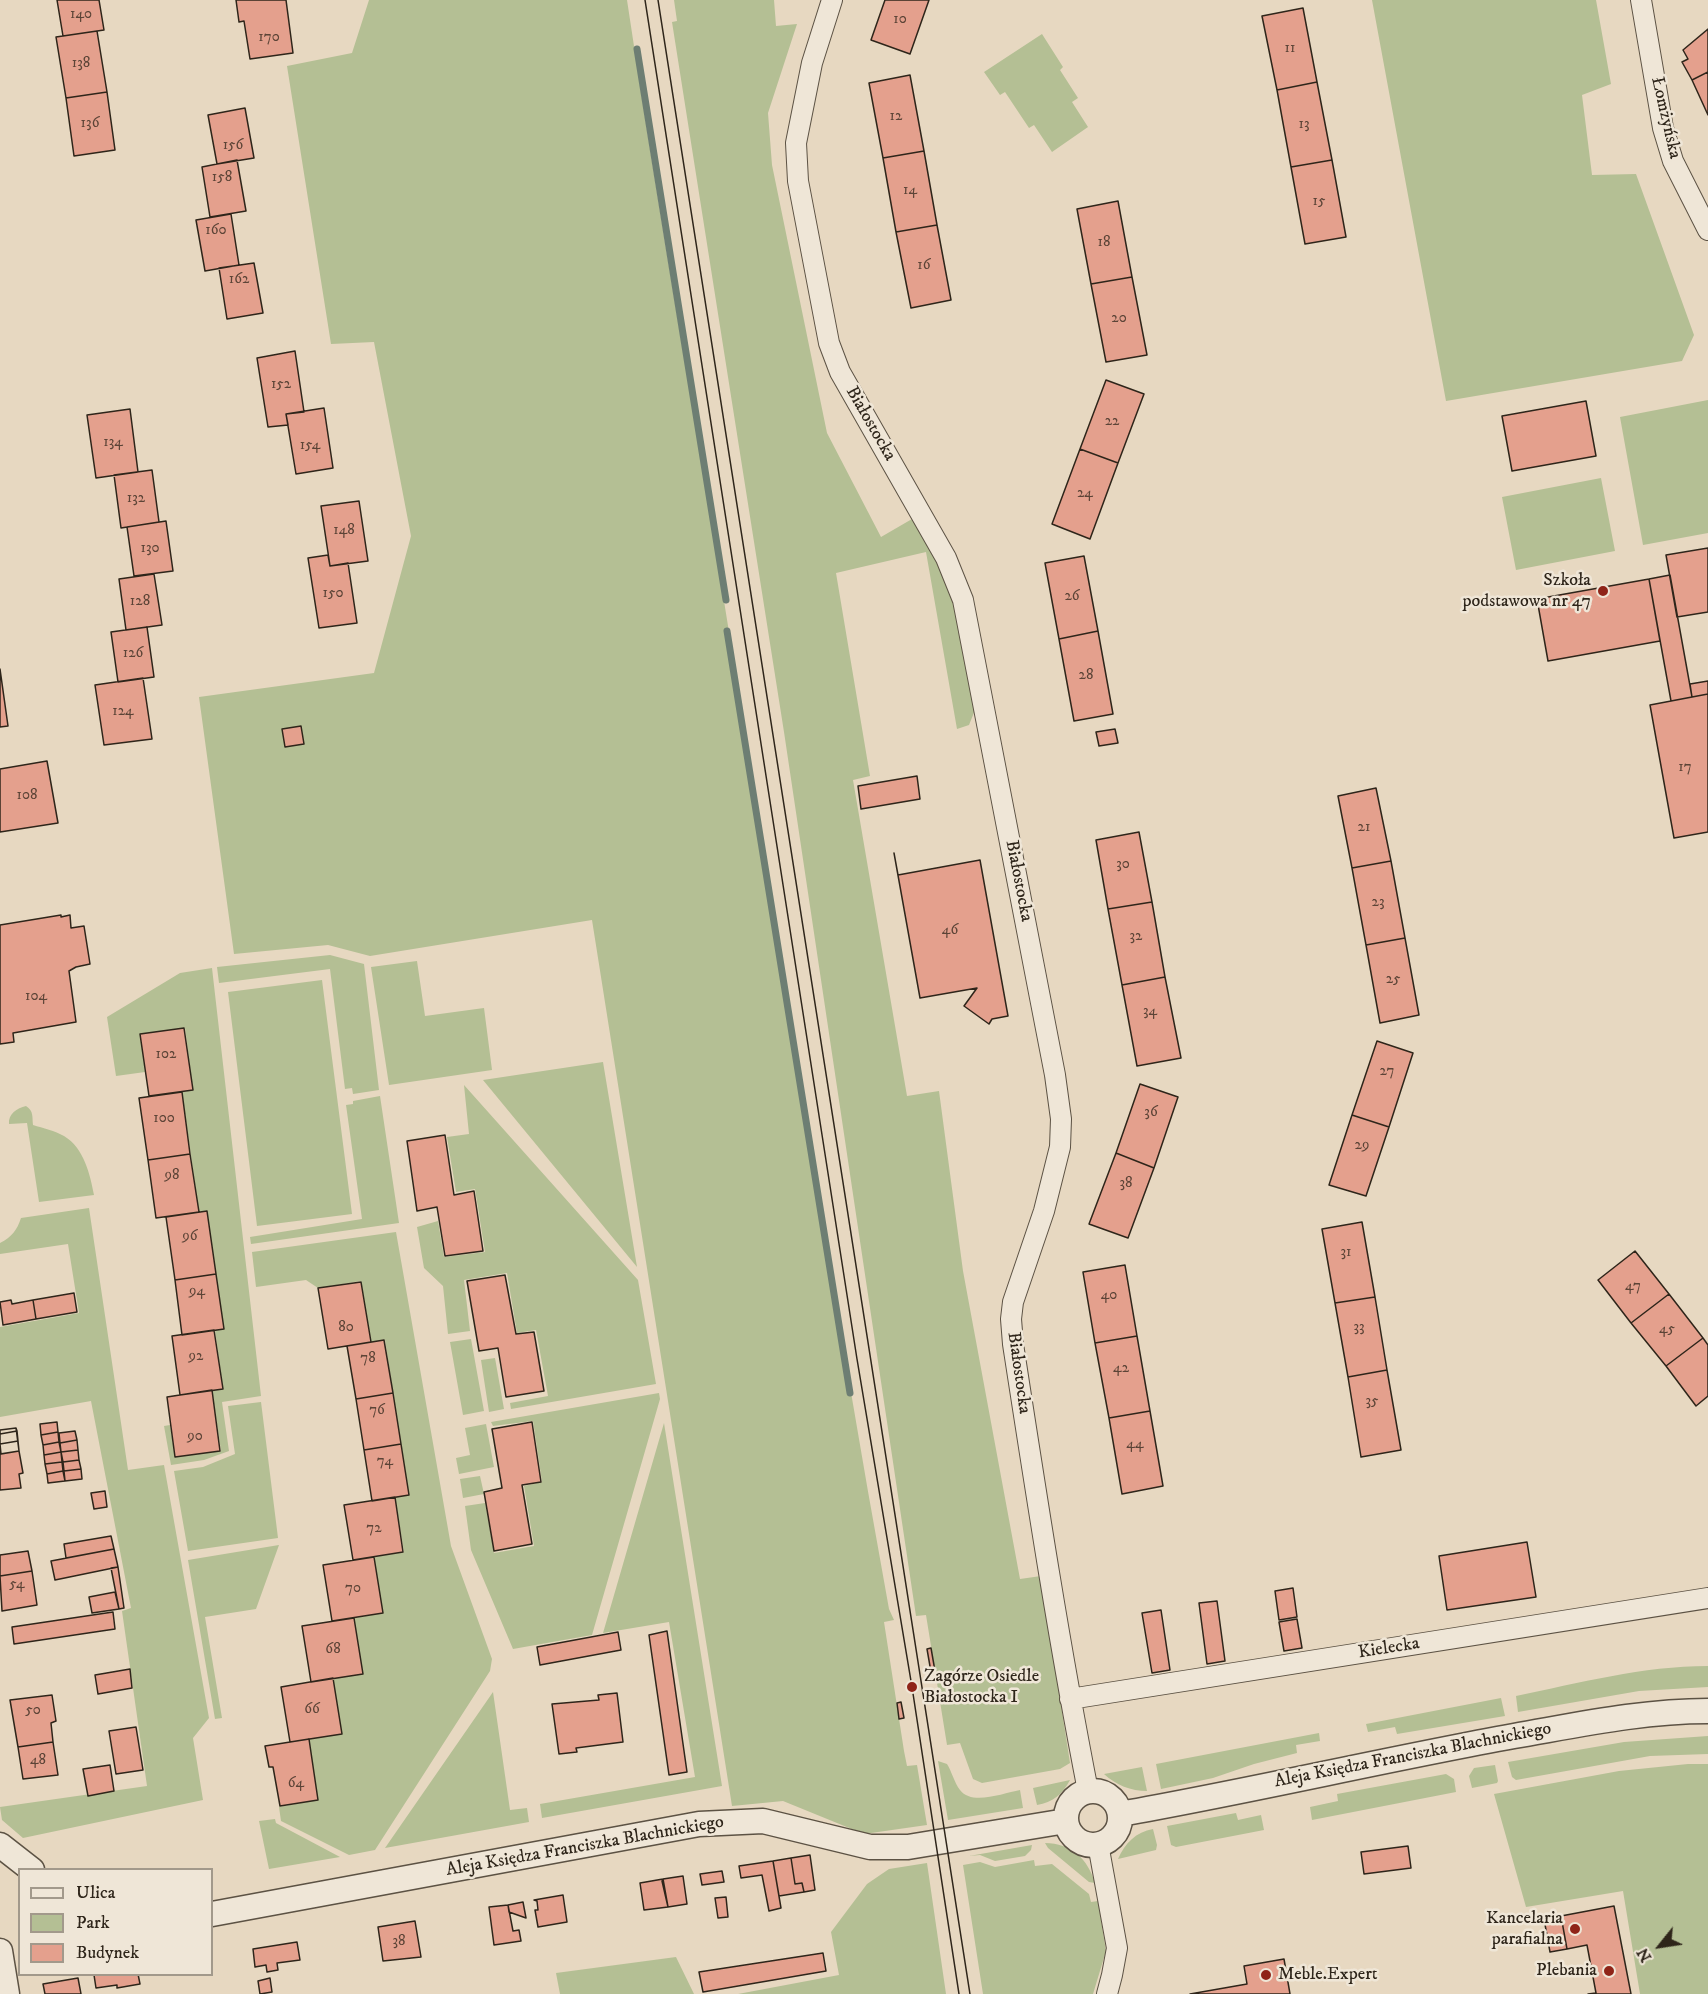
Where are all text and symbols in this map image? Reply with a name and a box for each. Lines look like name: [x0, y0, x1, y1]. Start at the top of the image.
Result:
house number: 140: [70, 6, 92, 24]
house number: 10: [893, 11, 907, 29]
house number: 170: [258, 29, 280, 47]
house number: 11: [1284, 40, 1296, 58]
house number: 138: [72, 55, 90, 73]
street label: Łomżyńska: [1645, 75, 1685, 161]
house number: 12: [890, 108, 902, 126]
house number: 136: [81, 115, 99, 133]
house number: 13: [1298, 116, 1310, 134]
house number: 156: [223, 137, 243, 155]
house number: 158: [212, 169, 232, 187]
house number: 14: [903, 182, 917, 200]
house number: 15: [1313, 193, 1325, 211]
house number: 160: [205, 222, 227, 240]
house number: 18: [1097, 234, 1111, 252]
house number: 16: [917, 257, 931, 275]
house number: 162: [229, 271, 249, 289]
house number: 20: [1111, 310, 1127, 328]
house number: 152: [271, 376, 291, 394]
street label: Białostocka: [840, 383, 900, 465]
house number: 22: [1105, 413, 1119, 431]
house number: 134: [103, 434, 123, 452]
house number: 154: [300, 437, 320, 455]
house number: 24: [1077, 485, 1093, 503]
house number: 132: [127, 490, 145, 508]
house number: 148: [333, 522, 355, 540]
house number: 130: [140, 540, 160, 558]
place label: Szkoła podstawowa nr 47: [1462, 570, 1591, 612]
marker: Szkoła podstawowa nr 47: [1596, 584, 1610, 598]
house number: 150: [323, 585, 343, 603]
house number: 26: [1064, 588, 1080, 606]
house number: 128: [130, 593, 150, 611]
house number: 126: [123, 645, 143, 663]
house number: 28: [1079, 667, 1093, 685]
house number: 124: [112, 703, 134, 721]
house number: 17: [1678, 759, 1692, 777]
house number: 108: [16, 787, 38, 805]
house number: 21: [1358, 819, 1370, 837]
street label: Białostocka: [1000, 838, 1036, 924]
house number: 30: [1116, 856, 1130, 874]
house number: 23: [1372, 894, 1384, 912]
house number: 46: [942, 922, 958, 940]
house number: 32: [1130, 928, 1142, 946]
house number: 25: [1386, 971, 1400, 989]
house number: 104: [25, 988, 47, 1006]
house number: 34: [1143, 1003, 1157, 1021]
house number: 102: [156, 1046, 176, 1064]
house number: 27: [1380, 1063, 1394, 1081]
house number: 36: [1144, 1104, 1158, 1122]
house number: 100: [153, 1110, 175, 1128]
house number: 29: [1355, 1137, 1369, 1155]
house number: 98: [165, 1167, 179, 1185]
house number: 38: [1119, 1175, 1133, 1193]
house number: 96: [182, 1228, 198, 1246]
house number: 31: [1340, 1244, 1352, 1262]
house number: 47: [1625, 1278, 1641, 1296]
house number: 94: [189, 1283, 205, 1301]
house number: 40: [1101, 1287, 1117, 1305]
house number: 80: [338, 1319, 354, 1337]
house number: 33: [1353, 1319, 1365, 1337]
house number: 45: [1659, 1321, 1675, 1339]
street label: Białostocka: [1002, 1331, 1034, 1415]
house number: 92: [189, 1348, 203, 1366]
house number: 78: [360, 1350, 376, 1368]
house number: 42: [1113, 1360, 1129, 1378]
house number: 35: [1365, 1393, 1379, 1411]
house number: 76: [369, 1402, 385, 1420]
house number: 90: [187, 1428, 203, 1446]
house number: 44: [1126, 1436, 1144, 1454]
house number: 74: [377, 1453, 393, 1471]
house number: 72: [366, 1520, 382, 1538]
house number: 54: [9, 1576, 25, 1594]
house number: 70: [345, 1580, 361, 1598]
street label: Kielecka: [1357, 1633, 1421, 1665]
house number: 68: [325, 1641, 341, 1659]
place label: Zagórze Osiedle Białostocka I: [924, 1666, 1039, 1708]
marker: Zagórze Osiedle Białostocka I: [905, 1680, 919, 1694]
house number: 66: [304, 1701, 320, 1719]
house number: 50: [25, 1702, 41, 1720]
street label: Aleja Księdza Franciszka Blachnickiego: [1273, 1719, 1553, 1793]
house number: 48: [30, 1752, 46, 1770]
house number: 64: [288, 1775, 304, 1793]
street label: Aleja Księdza Franciszka Blachnickiego: [445, 1812, 725, 1882]
legend: [18, 1868, 213, 1976]
text: Ulica: [76, 1882, 115, 1904]
place label: Kancelaria parafialna: [1486, 1908, 1563, 1950]
text: Park: [76, 1912, 110, 1934]
north arrow: [1630, 1916, 1690, 1976]
marker: Kancelaria parafialna: [1568, 1922, 1582, 1936]
house number: 38: [392, 1933, 406, 1951]
text: Budynek: [76, 1942, 139, 1964]
text: N: [1632, 1944, 1656, 1966]
place label: Plebania: [1536, 1960, 1597, 1982]
place label: Meble.Expert: [1278, 1964, 1378, 1986]
marker: Plebania: [1602, 1964, 1616, 1978]
marker: Meble.Expert: [1259, 1968, 1273, 1982]

